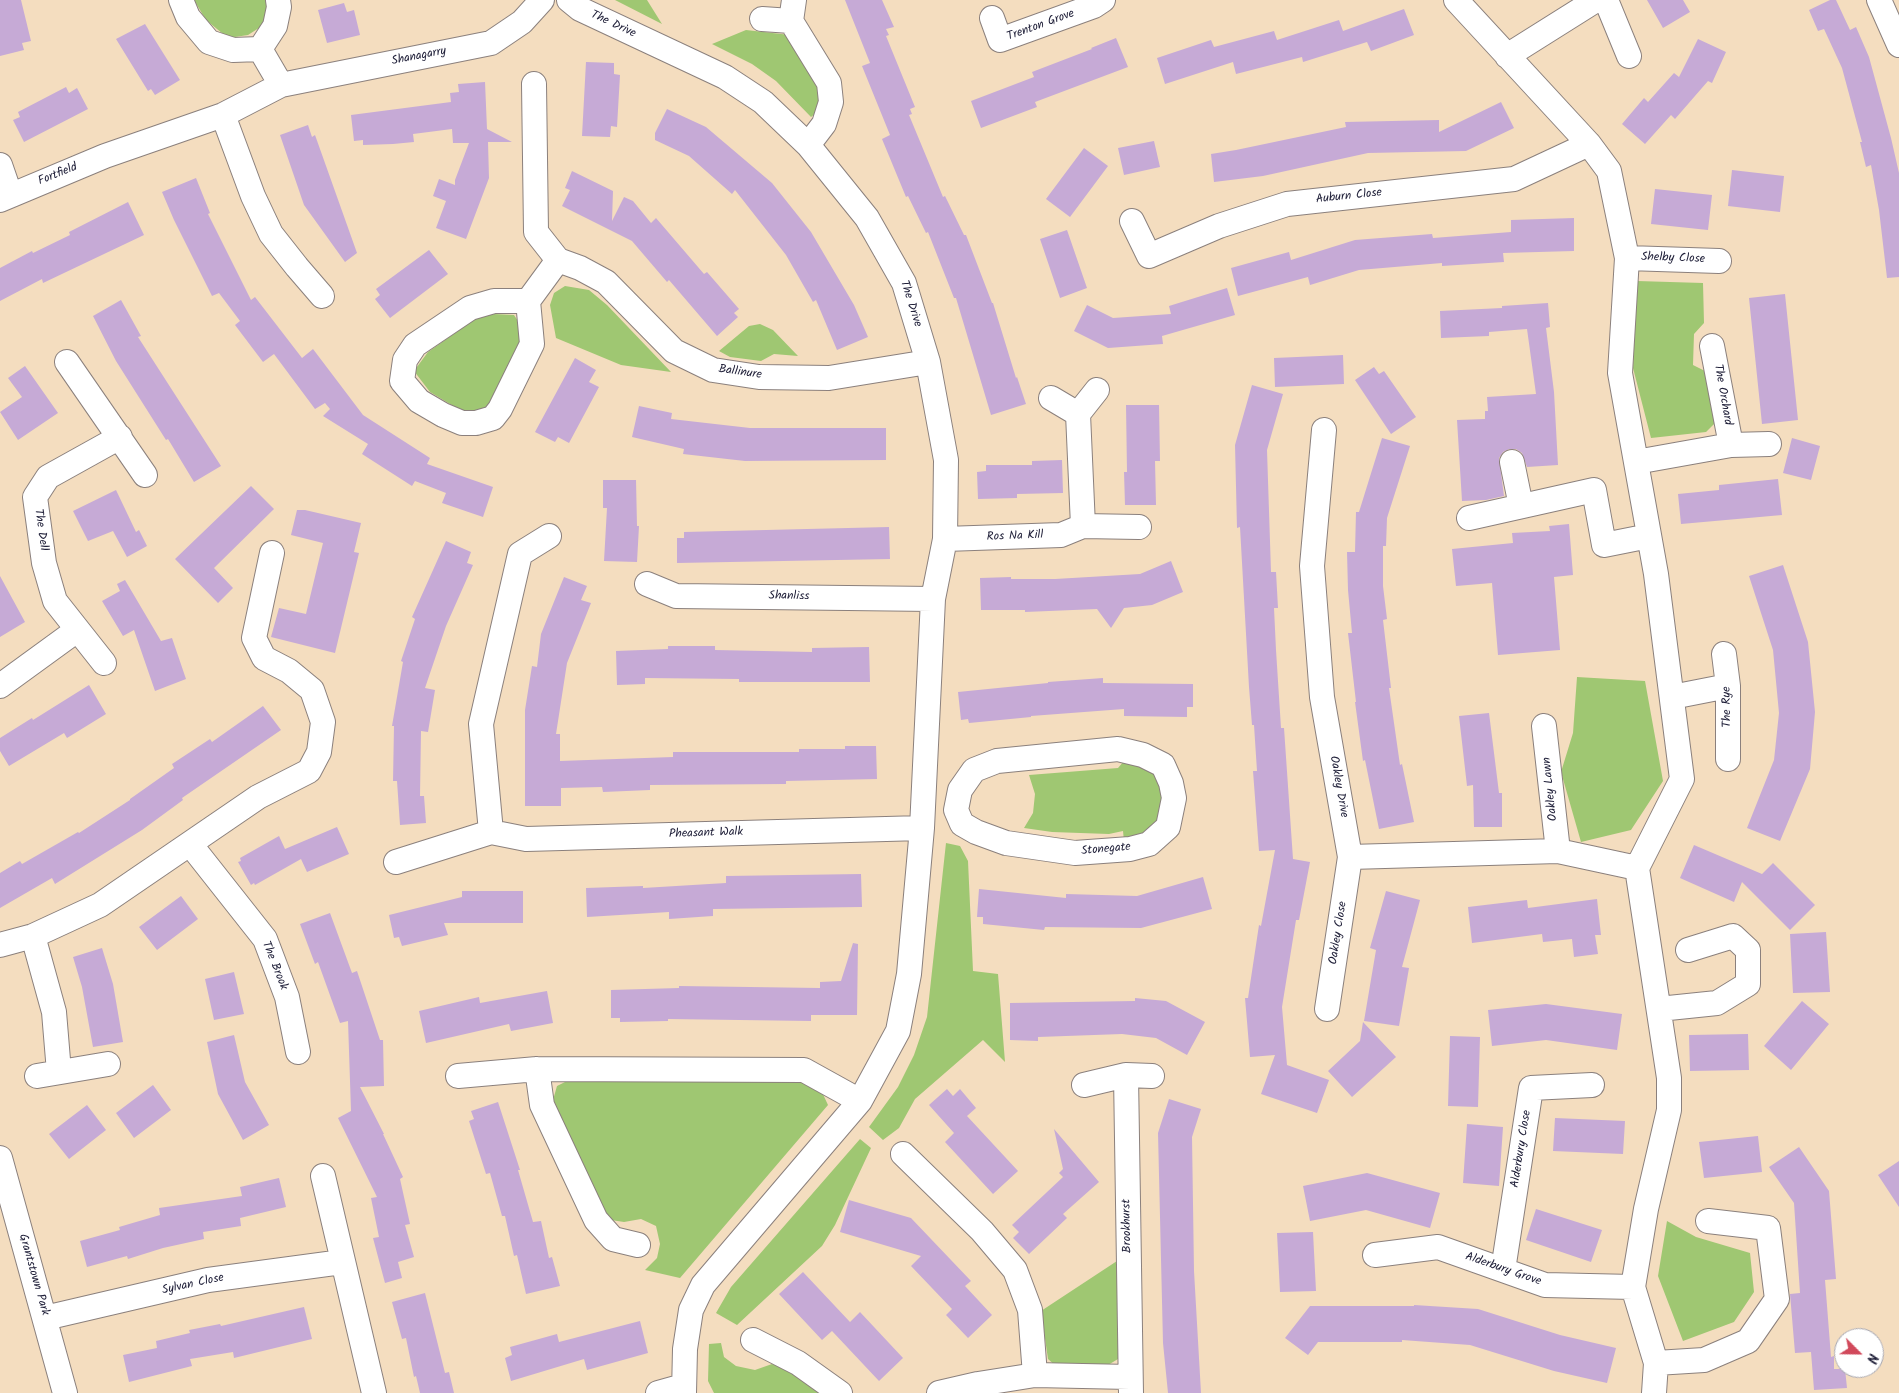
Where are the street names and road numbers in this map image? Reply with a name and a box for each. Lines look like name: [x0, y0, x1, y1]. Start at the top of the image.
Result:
street label: Trenton Grove: [1005, 7, 1077, 45]
street label: The Drive: [588, 8, 638, 42]
street label: Shanagarry: [390, 45, 448, 69]
street label: Fortfield: [36, 161, 80, 189]
street label: Auburn Close: [1315, 186, 1383, 208]
street label: Shelby Close: [1641, 251, 1705, 267]
street label: The Drive: [896, 279, 924, 329]
street label: Ballinure: [717, 363, 763, 383]
street label: The Orchard: [1710, 363, 1734, 427]
street label: The Dell: [30, 508, 50, 552]
street label: Ros Na Kill: [986, 529, 1044, 545]
street label: Shanliss: [768, 589, 810, 605]
street label: The Rye: [1720, 686, 1736, 728]
street label: Oakley Drive: [1325, 755, 1351, 819]
street label: Oakley Lawn: [1540, 756, 1562, 822]
street label: Pheasant Walk: [669, 826, 743, 842]
street label: Stonegate: [1081, 841, 1131, 859]
street label: Oakley Close: [1327, 901, 1351, 965]
street label: The Brook: [258, 940, 290, 992]
street label: Alderbury Close: [1509, 1109, 1535, 1189]
street label: Brookhurst: [1120, 1199, 1136, 1253]
street label: Grantstown Park: [14, 1233, 52, 1317]
street label: Alderbury Grove: [1463, 1250, 1543, 1290]
street label: Sylvan Close: [161, 1271, 225, 1299]

